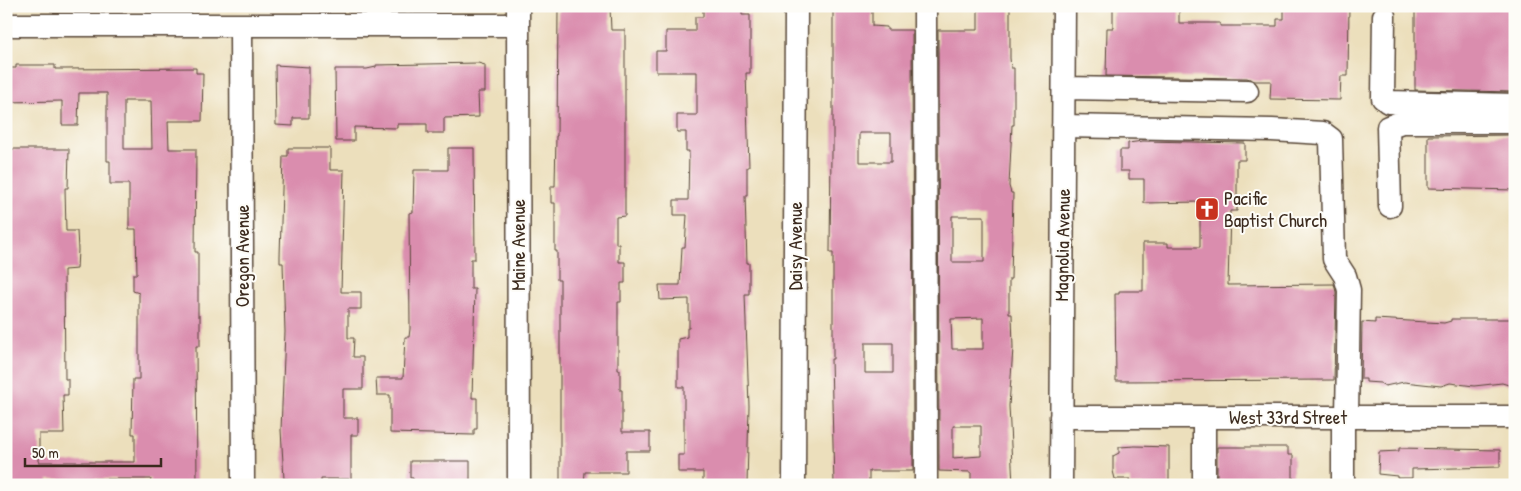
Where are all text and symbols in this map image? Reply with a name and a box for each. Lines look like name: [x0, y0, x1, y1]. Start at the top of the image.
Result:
place label: Pacific Baptist Church: [1224, 185, 1327, 233]
street label: Magnolia Avenue: [1048, 188, 1076, 302]
church icon: Pacific Baptist Church: [1194, 196, 1220, 222]
street label: Maine Avenue: [505, 199, 531, 291]
street label: Daisy Avenue: [782, 201, 808, 290]
street label: Oregon Avenue: [229, 204, 255, 307]
street label: West 33rd Street: [1229, 404, 1347, 430]
scale bar: [25, 436, 161, 468]
text: 50 m: [32, 442, 59, 463]

